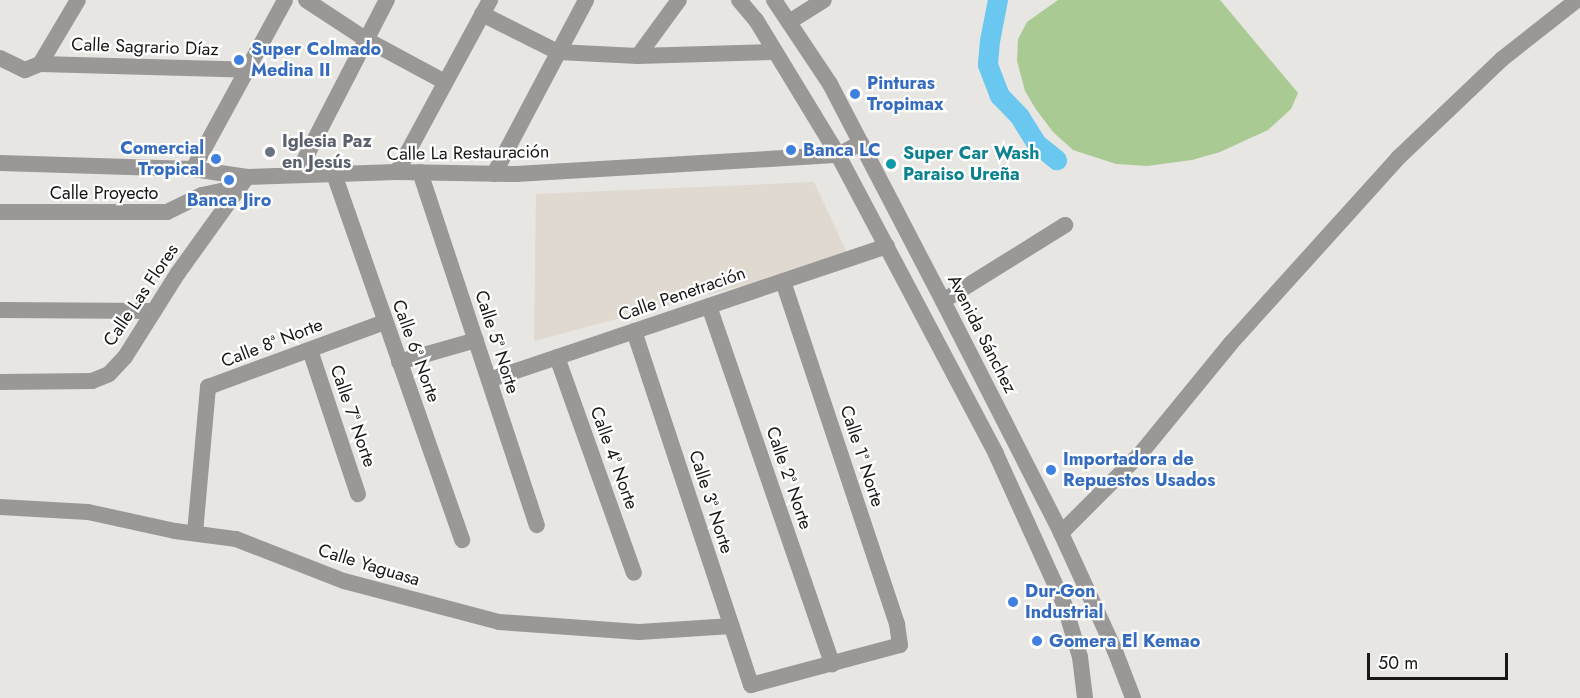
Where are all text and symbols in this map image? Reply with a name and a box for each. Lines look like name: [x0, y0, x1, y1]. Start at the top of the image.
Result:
street label: Calle Sagrario Díaz: [71, 34, 219, 60]
place label: Super Colmado Medina II: [251, 39, 381, 82]
marker: Super Colmado Medina II: [232, 53, 246, 67]
place label: Pinturas Tropimax: [867, 73, 944, 116]
marker: Pinturas Tropimax: [848, 87, 862, 101]
place label: Iglesia Paz en Jesús: [282, 131, 372, 174]
place label: Comercial Tropical: [120, 138, 204, 180]
place label: Banca LC: [803, 139, 881, 161]
street label: Calle La Restauración: [387, 141, 549, 165]
marker: Banca LC: [784, 143, 798, 157]
place label: Super Car Wash Paraiso Ureña: [903, 143, 1039, 186]
marker: Iglesia Paz en Jesús: [263, 145, 277, 159]
marker: Comercial Tropical: [209, 152, 223, 166]
marker: Super Car Wash Paraiso Ureña: [884, 157, 898, 171]
marker: Banca Jiro: [222, 173, 236, 187]
street label: Calle Proyecto: [50, 182, 158, 204]
place label: Banca Jiro: [187, 189, 271, 211]
street label: Calle Las Flores: [99, 240, 183, 350]
street label: Calle Penetración: [616, 262, 748, 326]
street label: Avenida Sánchez: [943, 271, 1021, 397]
street label: Calle 5ª Norte: [470, 288, 524, 396]
street label: Calle 6ª Norte: [387, 297, 445, 405]
street label: Calle 8ª Norte: [218, 314, 326, 372]
street label: Calle 7ª Norte: [325, 362, 381, 470]
street label: Calle 1ª Norte: [835, 403, 889, 509]
street label: Calle 4ª Norte: [585, 404, 643, 512]
street label: Calle 2ª Norte: [761, 424, 817, 532]
street label: Calle 3ª Norte: [684, 448, 738, 556]
place label: Importadora de Repuestos Usados: [1063, 449, 1215, 492]
marker: Importadora de Repuestos Usados: [1044, 463, 1058, 477]
street label: Calle Yaguasa: [316, 539, 422, 591]
place label: Dur-Gon Industrial: [1025, 581, 1103, 624]
marker: Dur-Gon Industrial: [1006, 595, 1020, 609]
place label: Gomera El Kemao: [1049, 630, 1200, 652]
marker: Gomera El Kemao: [1030, 634, 1044, 648]
scale bar: [1370, 641, 1511, 679]
text: 50 m: [1378, 650, 1418, 676]

